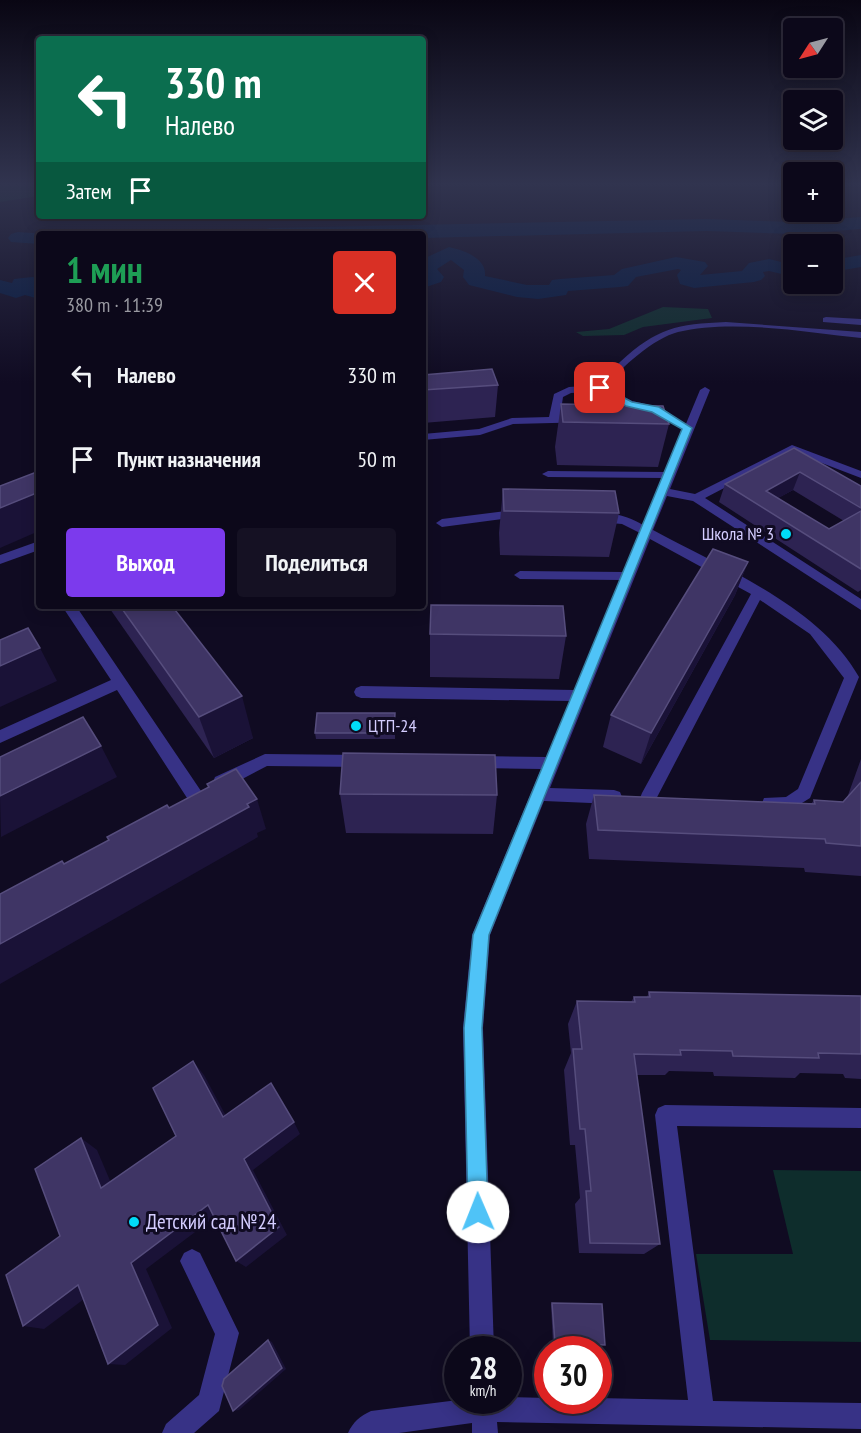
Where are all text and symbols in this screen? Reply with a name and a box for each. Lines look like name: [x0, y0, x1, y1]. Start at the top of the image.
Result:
north arrow: [783, 18, 843, 78]
map controls: [783, 18, 843, 294]
text: 330 m: [165, 55, 262, 110]
icon: left: [66, 60, 144, 138]
button: layers: [783, 90, 843, 150]
text: Налево: [165, 108, 235, 142]
button: +: [783, 162, 843, 222]
icon: arrive: [124, 174, 157, 207]
text: Затем: [66, 177, 112, 205]
button: −: [783, 234, 843, 294]
text: 1 мин: [66, 246, 143, 293]
button: close: [333, 251, 396, 314]
text: 380 m · 11:39: [66, 292, 163, 318]
icon: left: [66, 359, 99, 392]
text: Налево: [117, 361, 176, 389]
text: 330 m: [347, 361, 396, 389]
pin: [574, 362, 625, 413]
icon: arrive: [583, 371, 616, 404]
icon: arrive: [66, 443, 99, 476]
text: Пункт назначения: [117, 445, 261, 473]
text: 50 m: [357, 445, 396, 473]
place label: Школа № 3: [702, 522, 774, 545]
marker: Школа № 3: [779, 527, 793, 541]
button: Выход: [66, 528, 225, 597]
button: Поделиться: [237, 528, 396, 597]
place label: ЦТП-24: [368, 714, 417, 737]
marker: ЦТП-24: [349, 719, 363, 733]
position arrow: [446, 1180, 510, 1244]
place label: Детский сад №24: [146, 1208, 277, 1235]
marker: Детский сад №24: [127, 1215, 141, 1229]
speed limit sign: 30: [534, 1336, 612, 1414]
text: 28: [469, 1348, 497, 1387]
text: km/h: [470, 1381, 496, 1400]

